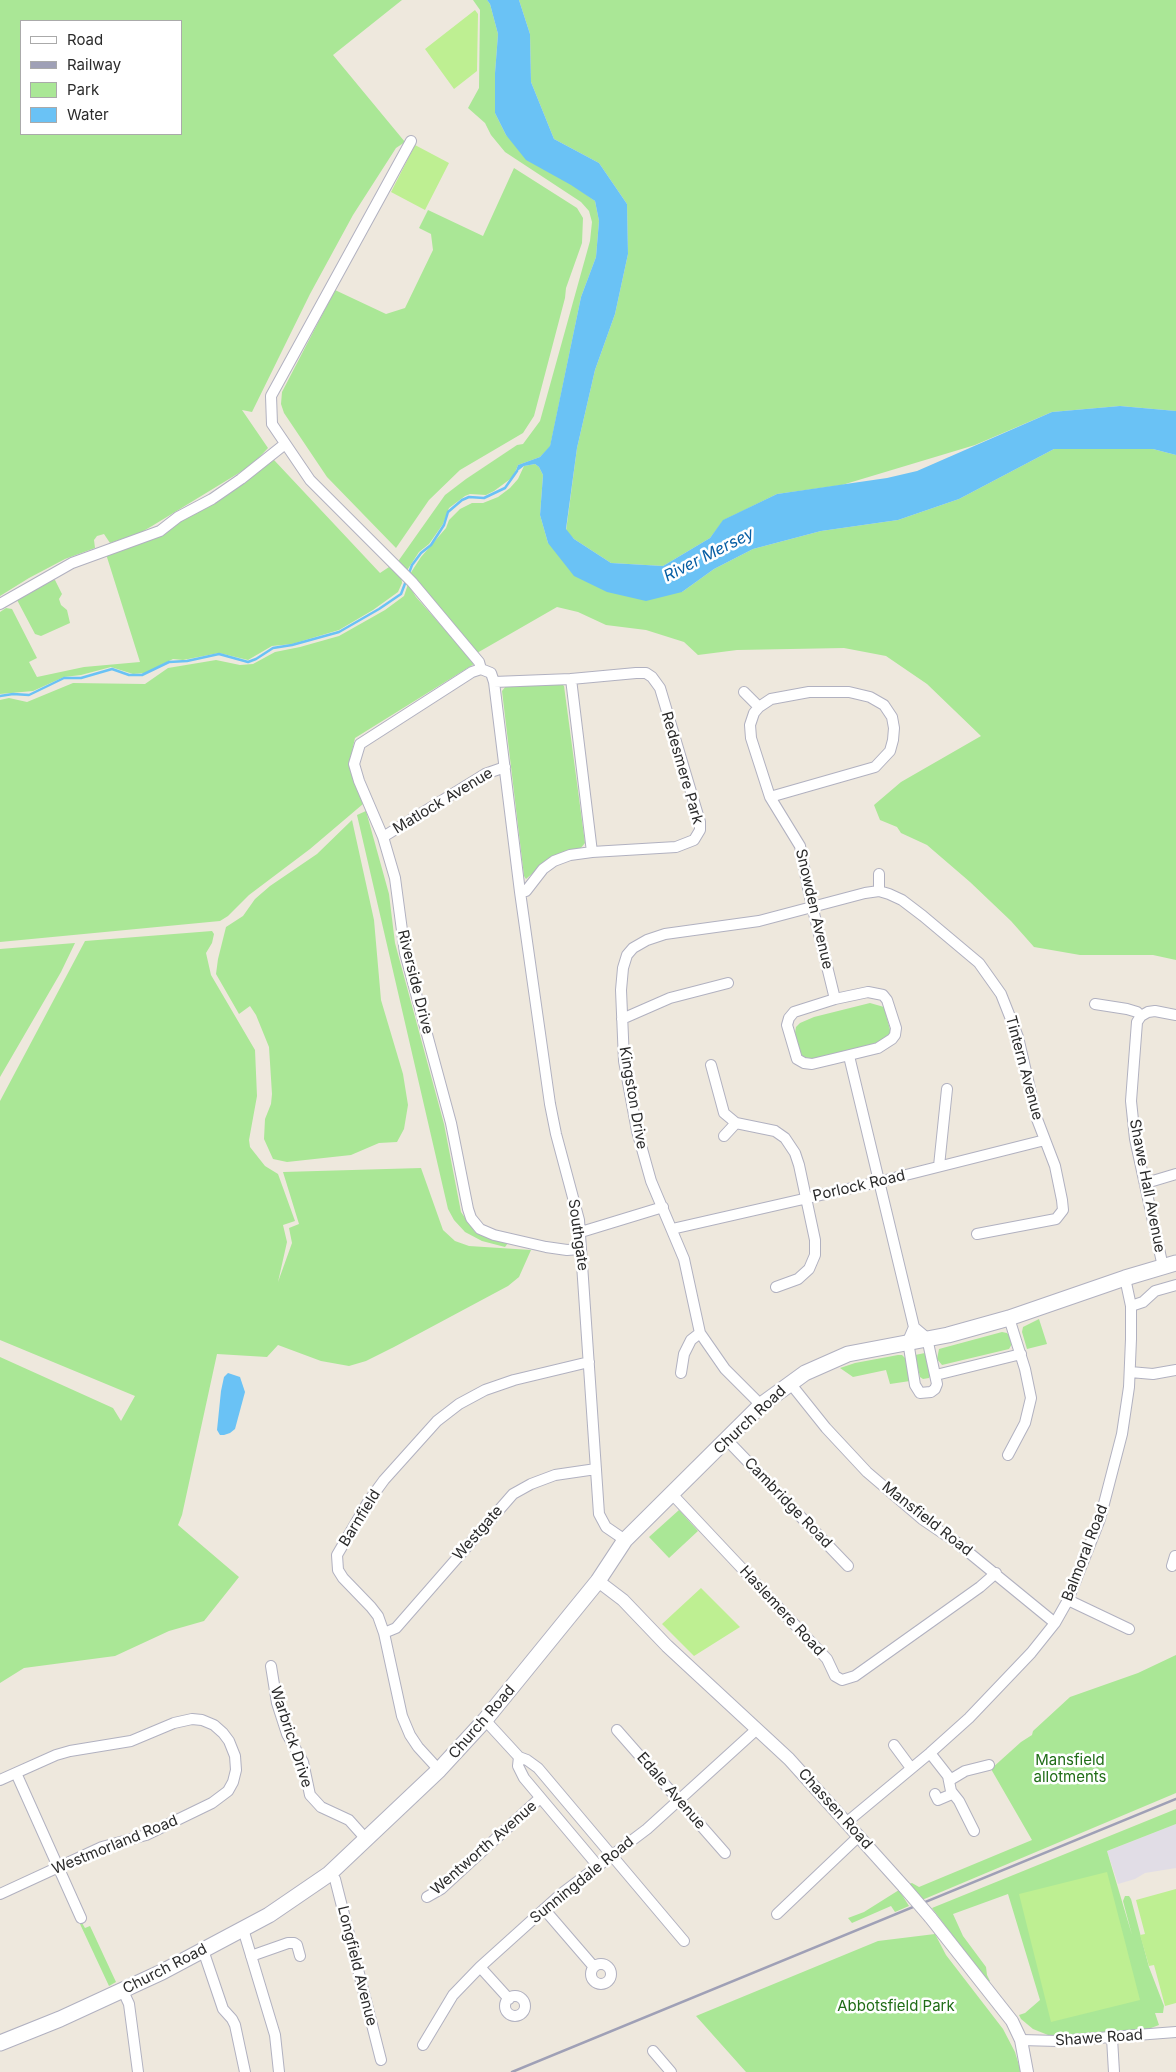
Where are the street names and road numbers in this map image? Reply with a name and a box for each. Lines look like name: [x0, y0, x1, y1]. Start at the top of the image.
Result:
street label: Redesmere Park: [657, 710, 707, 826]
street label: Matlock Avenue: [390, 764, 496, 838]
street label: Snowden Avenue: [791, 847, 837, 971]
street label: Riverside Drive: [393, 928, 437, 1036]
street label: Tintern Avenue: [1001, 1014, 1047, 1122]
street label: Kingston Drive: [615, 1045, 651, 1151]
street label: Shawe Hall Avenue: [1125, 1118, 1169, 1254]
street label: Porlock Road: [811, 1167, 907, 1205]
street label: Southgate: [564, 1198, 592, 1272]
street label: Church Road: [710, 1382, 790, 1458]
street label: Cambridge Road: [740, 1454, 836, 1552]
street label: Mansfield Road: [878, 1478, 976, 1560]
street label: Barnfield: [335, 1486, 385, 1550]
street label: Westgate: [449, 1502, 507, 1564]
street label: Balmoral Road: [1058, 1502, 1112, 1604]
street label: Haslemere Road: [736, 1562, 828, 1660]
street label: Church Road: [445, 1681, 519, 1763]
street label: Warbrick Drive: [266, 1684, 316, 1790]
street label: Edale Avenue: [633, 1749, 709, 1833]
street label: Chassen Road: [794, 1765, 876, 1853]
street label: Wentworth Avenue: [427, 1797, 541, 1899]
street label: Westmorland Road: [49, 1812, 181, 1878]
street label: Sunningdale Road: [526, 1833, 638, 1927]
street label: Longfield Avenue: [333, 1904, 381, 2028]
street label: Church Road: [120, 1940, 210, 1998]
street label: Shawe Road: [1054, 2026, 1144, 2050]

